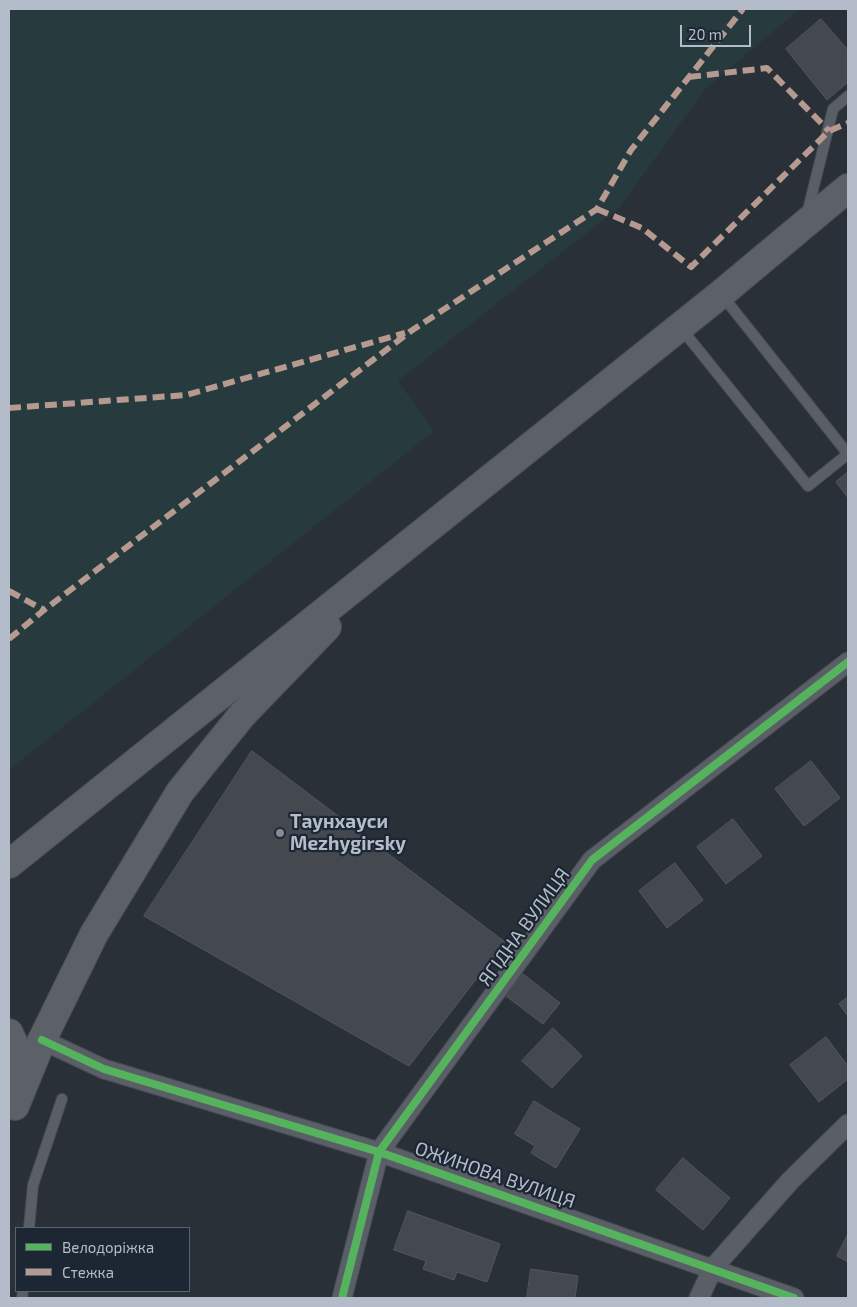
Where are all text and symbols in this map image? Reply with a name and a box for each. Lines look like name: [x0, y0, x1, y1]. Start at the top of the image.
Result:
scale bar: [682, 15, 753, 47]
text: 20 m: [688, 25, 722, 43]
place label: Таунхауси Mezhygirsky: [290, 811, 406, 855]
marker: Таунхауси Mezhygirsky: [274, 827, 286, 839]
street label: ЯГІДНА ВУЛИЦЯ: [474, 864, 574, 990]
street label: ОЖИНОВА ВУЛИЦЯ: [412, 1137, 578, 1213]
legend: [15, 1227, 190, 1292]
text: Велодоріжка: [62, 1238, 154, 1256]
text: Стежка: [62, 1263, 114, 1281]

